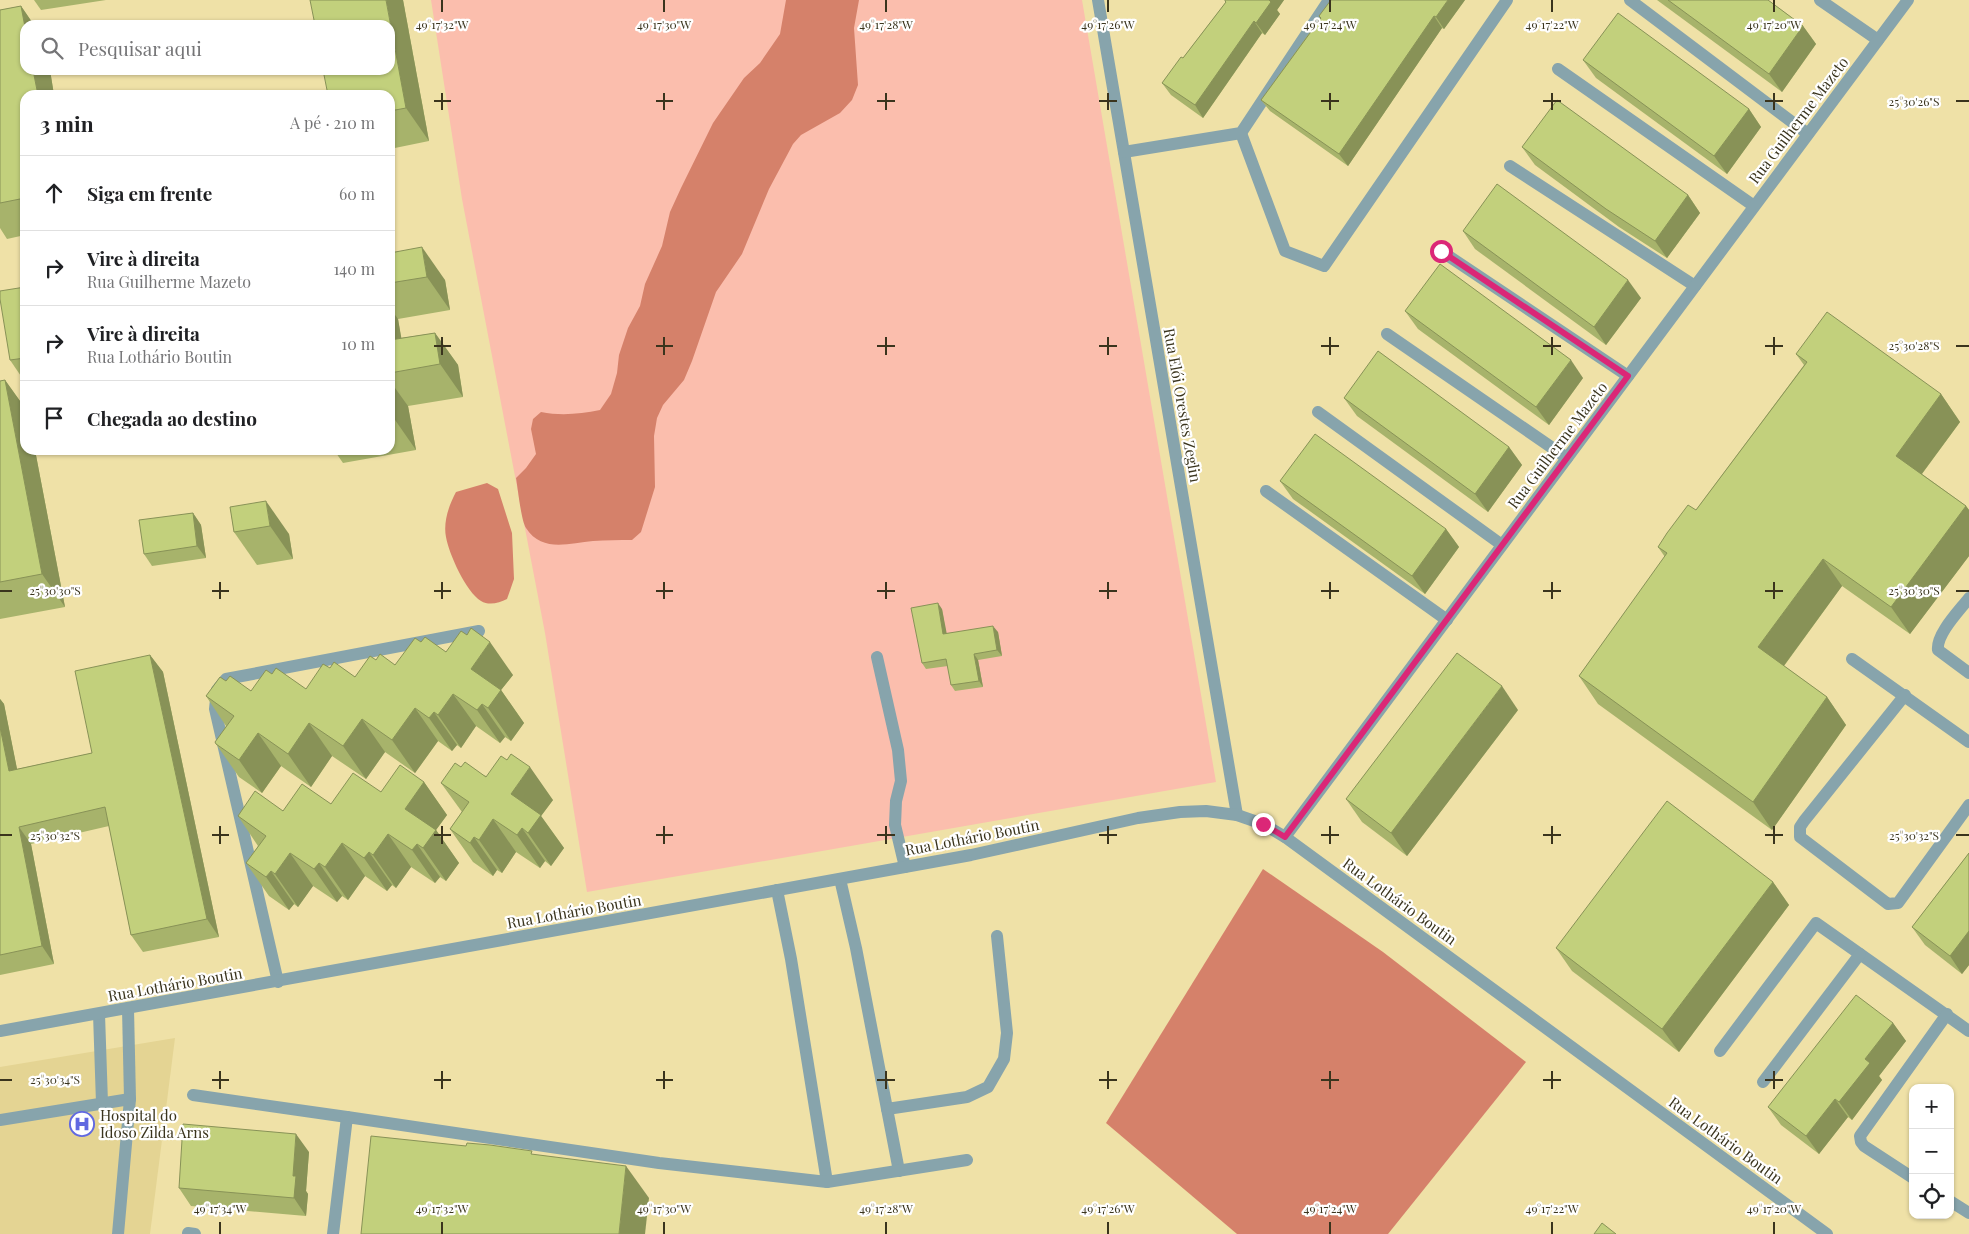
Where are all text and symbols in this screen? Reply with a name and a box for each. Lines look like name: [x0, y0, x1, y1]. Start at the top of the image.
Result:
text: 49°17'32"W: [416, 16, 468, 32]
text: 49°17'30"W: [637, 16, 691, 32]
text: 49°17'28"W: [859, 16, 913, 32]
text: 49°17'26"W: [1081, 16, 1135, 32]
text: 49°17'24"W: [1303, 16, 1357, 32]
text: 49°17'22"W: [1525, 16, 1579, 32]
text: 49°17'20"W: [1747, 16, 1801, 32]
search box: [20, 20, 395, 75]
icon: search: [38, 34, 66, 62]
text: Pesquisar aqui: [78, 35, 202, 61]
street label: Rua Guilherme Mazeto: [1744, 53, 1852, 187]
text: 25°30'26"S: [1889, 93, 1939, 109]
text: 3 min: [40, 109, 94, 137]
text: A pé · 210 m: [290, 112, 375, 133]
icon: ahead: [40, 179, 68, 207]
text: Siga em frente: [87, 180, 212, 206]
text: 60 m: [339, 183, 375, 204]
route start: [1430, 240, 1453, 263]
text: Vire à direita: [87, 245, 200, 271]
icon: right: [40, 254, 68, 282]
text: 140 m: [333, 258, 375, 279]
text: Rua Guilherme Mazeto: [87, 271, 251, 292]
text: Vire à direita: [87, 320, 200, 346]
street label: Rua Elói Orestes Zeglin: [1160, 326, 1206, 484]
icon: right: [40, 329, 68, 357]
text: 10 m: [341, 333, 375, 354]
text: 25°30'28"S: [1888, 337, 1940, 353]
text: Rua Lothário Boutin: [87, 346, 232, 367]
street label: Rua Guilherme Mazeto: [1503, 378, 1611, 512]
icon: arrive: [40, 404, 68, 432]
text: Chegada ao destino: [87, 405, 257, 431]
text: 25°30'30"S: [29, 582, 81, 598]
text: 25°30'30"S: [1888, 582, 1940, 598]
route end: [1252, 813, 1275, 836]
street label: Rua Lothário Boutin: [903, 814, 1041, 860]
text: 25°30'32"S: [30, 827, 80, 843]
text: 25°30'32"S: [1889, 827, 1939, 843]
street label: Rua Lothário Boutin: [1339, 853, 1461, 949]
street label: Rua Lothário Boutin: [505, 889, 643, 933]
street label: Rua Lothário Boutin: [106, 962, 244, 1006]
text: 25°30'34"S: [30, 1071, 80, 1087]
map controls: [1909, 1084, 1954, 1219]
button: +: [1909, 1084, 1954, 1129]
street label: Rua Lothário Boutin: [1665, 1092, 1787, 1188]
place label: Hospital do Idoso Zilda Arns: [100, 1105, 209, 1142]
hospital icon: Hospital do Idoso Zilda Arns: [69, 1111, 95, 1137]
button: −: [1909, 1129, 1954, 1174]
button: locate: [1909, 1174, 1954, 1219]
text: 49°17'34"W: [194, 1200, 246, 1216]
text: 49°17'32"W: [416, 1200, 468, 1216]
text: 49°17'30"W: [637, 1200, 691, 1216]
text: 49°17'28"W: [859, 1200, 913, 1216]
text: 49°17'26"W: [1081, 1200, 1135, 1216]
text: 49°17'24"W: [1303, 1200, 1357, 1216]
text: 49°17'22"W: [1525, 1200, 1579, 1216]
text: 49°17'20"W: [1747, 1200, 1801, 1216]

